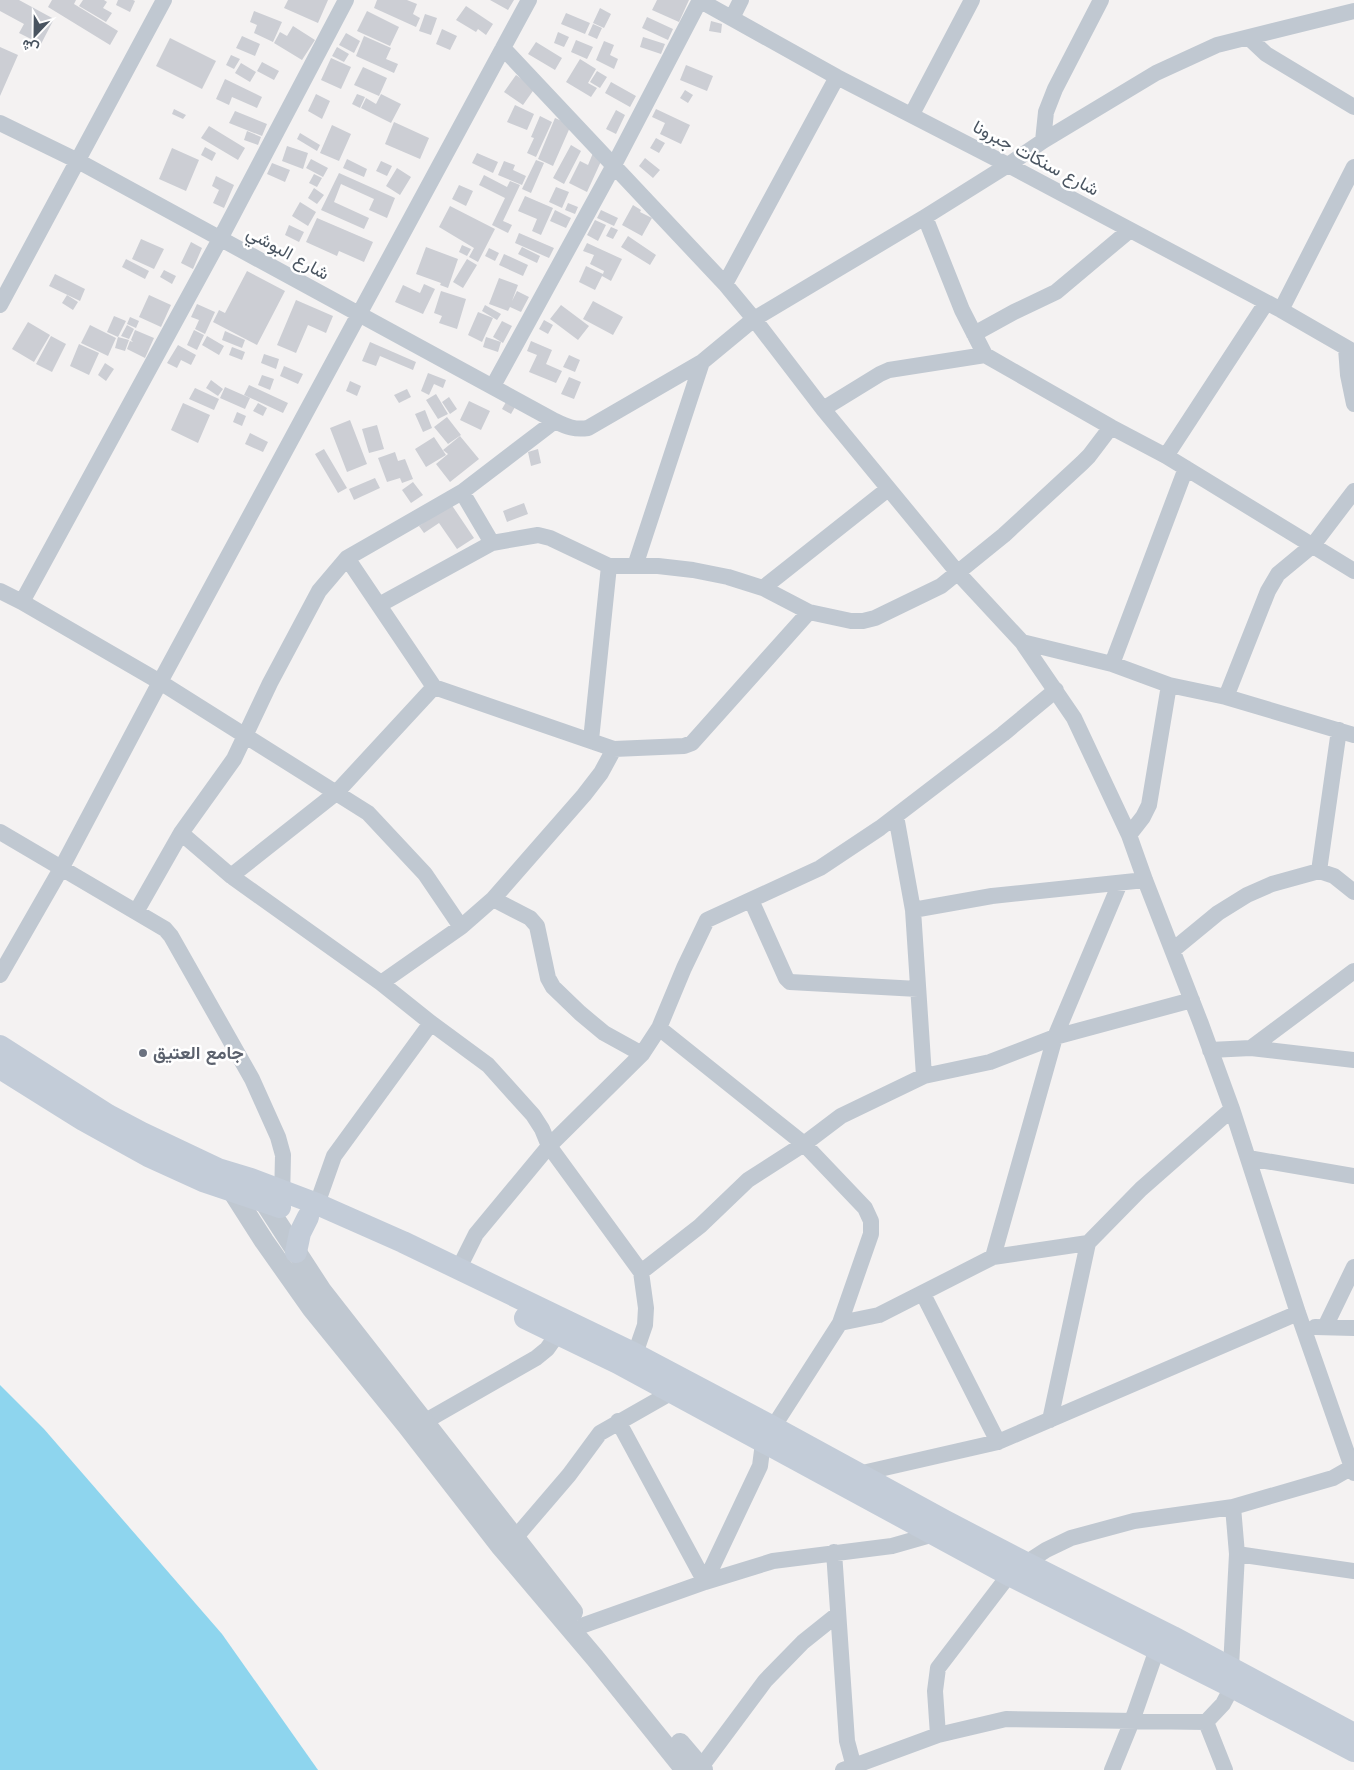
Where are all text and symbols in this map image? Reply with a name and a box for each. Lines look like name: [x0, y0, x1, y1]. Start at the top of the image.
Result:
north arrow: [10, 10, 60, 60]
text: ش: [18, 35, 42, 59]
street label: شارع سنكات جبرونا: [968, 114, 1104, 202]
street label: شارع البوشي: [241, 220, 334, 288]
place label: جامع العتيق: [153, 1040, 244, 1066]
marker: جامع العتيق: [137, 1047, 149, 1059]

